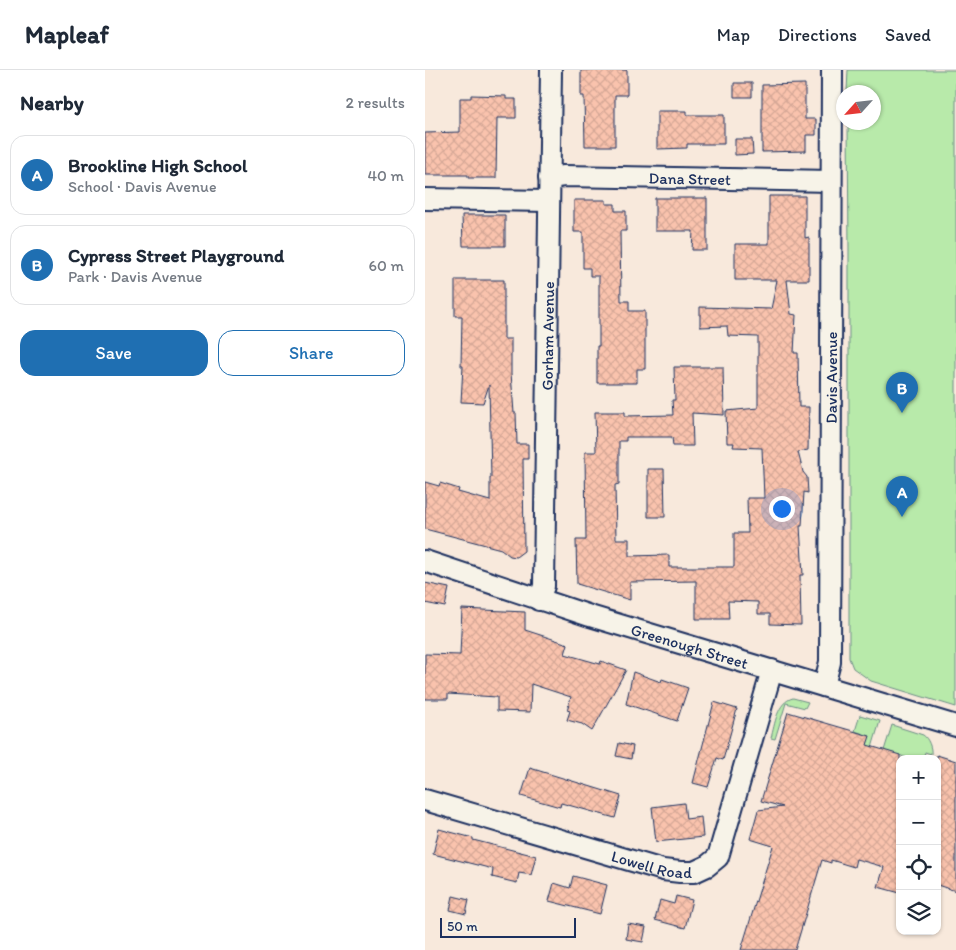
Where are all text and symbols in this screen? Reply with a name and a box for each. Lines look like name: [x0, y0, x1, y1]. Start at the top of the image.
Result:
text: Mapleaf: [25, 20, 109, 49]
text: Map: [717, 24, 750, 46]
text: Directions: [778, 24, 857, 46]
text: Saved: [885, 24, 931, 46]
north arrow: [836, 85, 881, 130]
text: Nearby: [20, 90, 84, 115]
text: 2 results: [345, 93, 405, 112]
text: Brookline High School: [68, 154, 247, 177]
text: A: [32, 166, 42, 185]
text: 40 m: [367, 166, 404, 185]
street label: Dana Street: [649, 168, 731, 189]
text: School · Davis Avenue: [68, 177, 216, 196]
text: Cypress Street Playground: [68, 244, 284, 267]
text: B: [32, 256, 42, 275]
text: 60 m: [369, 256, 404, 275]
text: Park · Davis Avenue: [68, 267, 202, 286]
street label: Gorham Avenue: [537, 281, 558, 390]
button: Save: [20, 330, 208, 376]
button: Share: [218, 330, 405, 376]
street label: Davis Avenue: [821, 332, 841, 424]
pin: B: [886, 372, 918, 413]
pin: A: [886, 476, 918, 517]
your location: [769, 496, 795, 522]
street label: Greenough Street: [629, 619, 750, 673]
map controls: [896, 755, 941, 935]
button: +: [896, 755, 941, 800]
button: −: [896, 800, 941, 845]
button: locate: [896, 845, 941, 890]
street label: Lowell Road: [609, 846, 692, 882]
button: layers: [896, 890, 941, 935]
scale bar: [440, 915, 576, 938]
text: 50 m: [447, 918, 478, 935]

